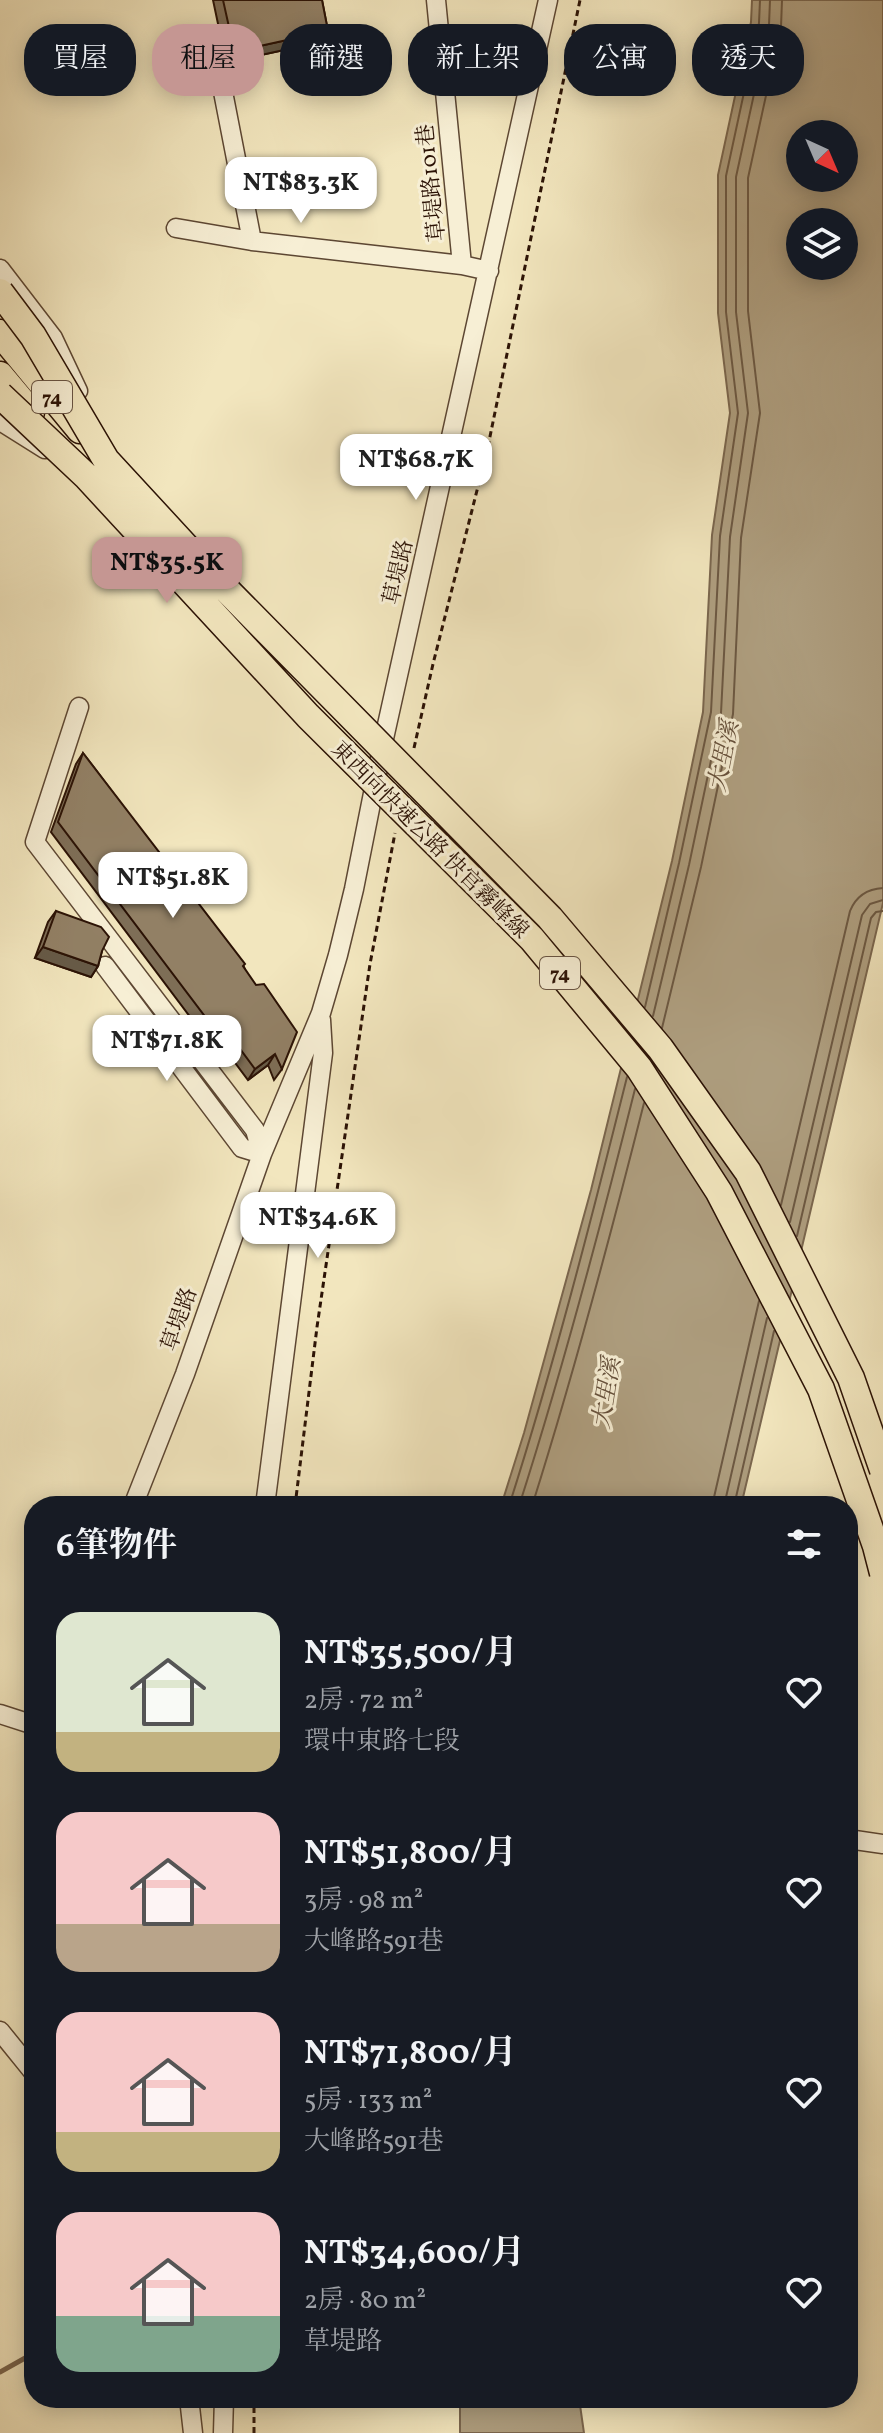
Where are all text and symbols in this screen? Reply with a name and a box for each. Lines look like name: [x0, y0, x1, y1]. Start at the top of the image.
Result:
chip: 買屋: [24, 24, 136, 96]
chip: 租屋: [152, 24, 264, 96]
chip: 篩選: [280, 24, 392, 96]
chip: 新上架: [408, 24, 548, 96]
chip: 公寓: [564, 24, 676, 96]
chip: 透天: [692, 24, 804, 96]
north arrow: [786, 120, 858, 192]
map controls: [786, 120, 858, 280]
street label: 草堤路101巷: [411, 122, 454, 243]
pin: NT$83.3K: [218, 157, 384, 225]
text: NT$83.3K: [243, 165, 359, 201]
button: layers: [786, 208, 858, 280]
road number: 74: [32, 381, 72, 413]
pin: NT$68.7K: [333, 434, 499, 502]
text: NT$68.7K: [358, 442, 474, 478]
pin: NT$35.5K: [84, 537, 250, 605]
street label: 草堤路: [377, 537, 422, 608]
text: NT$35.5K: [110, 545, 224, 581]
water label: 大里溪: [701, 715, 749, 795]
street label: 東西向快速公路 快官霧峰線: [323, 735, 535, 947]
pin: NT$51.8K: [90, 852, 256, 920]
text: NT$51.8K: [116, 860, 230, 896]
road number: 74: [540, 957, 580, 989]
pin: NT$71.8K: [84, 1015, 250, 1083]
text: NT$71.8K: [110, 1023, 224, 1059]
pin: NT$34.6K: [235, 1192, 401, 1260]
text: NT$34.6K: [258, 1200, 378, 1236]
street label: 草堤路: [155, 1284, 206, 1356]
water label: 大里溪: [586, 1352, 631, 1432]
icon: filters: [782, 1522, 826, 1566]
text: 6筆物件: [56, 1524, 177, 1571]
text: NT$35,500/月: [304, 1631, 518, 1678]
icon: home: [120, 1644, 216, 1740]
icon: heart: [782, 1670, 826, 1714]
text: 2房 · 72 m²: [304, 1683, 423, 1719]
text: 環中東路七段: [304, 1724, 460, 1760]
text: NT$51,800/月: [304, 1831, 517, 1878]
icon: home: [120, 1844, 216, 1940]
icon: heart: [782, 1870, 826, 1914]
text: 3房 · 98 m²: [304, 1883, 423, 1919]
text: 大峰路591巷: [304, 1924, 444, 1960]
text: NT$71,800/月: [304, 2031, 517, 2078]
icon: home: [120, 2044, 216, 2140]
icon: heart: [782, 2070, 826, 2114]
text: 5房 · 133 m²: [304, 2083, 432, 2119]
text: 大峰路591巷: [304, 2124, 444, 2160]
text: NT$34,600/月: [304, 2231, 525, 2278]
icon: home: [120, 2244, 216, 2340]
icon: heart: [782, 2270, 826, 2314]
text: 2房 · 80 m²: [304, 2283, 426, 2319]
text: 草堤路: [304, 2324, 382, 2360]

